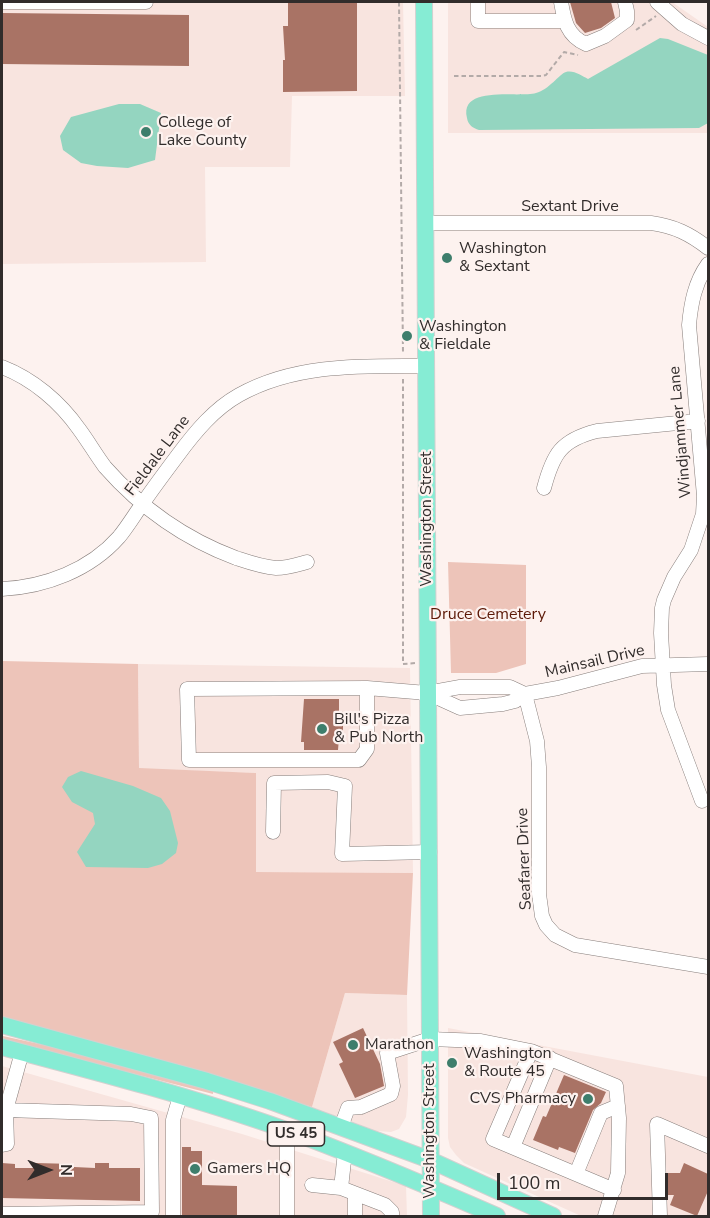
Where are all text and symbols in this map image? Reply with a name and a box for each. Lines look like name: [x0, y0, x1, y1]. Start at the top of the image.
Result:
place label: College of Lake County: [158, 113, 247, 151]
marker: College of Lake County: [139, 125, 153, 139]
street label: Sextant Drive: [521, 197, 619, 217]
place label: Washington & Sextant: [459, 239, 547, 277]
marker: Washington & Sextant: [440, 251, 454, 265]
place label: Washington & Fieldale: [419, 317, 507, 355]
marker: Washington & Fieldale: [400, 329, 414, 343]
street label: Windjammer Lane: [666, 365, 696, 499]
street label: Fieldale Lane: [122, 412, 194, 500]
street label: Washington Street: [417, 451, 437, 587]
park label: Druce Cemetery: [430, 605, 546, 625]
street label: Mainsail Drive: [543, 641, 647, 683]
place label: Bill's Pizza & Pub North: [334, 710, 423, 748]
marker: Bill's Pizza & Pub North: [315, 722, 329, 736]
street label: Seafarer Drive: [514, 807, 536, 911]
place label: Marathon: [365, 1035, 434, 1055]
marker: Marathon: [346, 1038, 360, 1052]
place label: Washington & Route 45: [464, 1044, 552, 1082]
marker: Washington & Route 45: [445, 1056, 459, 1070]
street label: Washington Street: [420, 1063, 440, 1199]
place label: CVS Pharmacy: [469, 1089, 576, 1109]
marker: CVS Pharmacy: [581, 1092, 595, 1106]
road number: US 45: [268, 1122, 324, 1146]
north arrow: [18, 1140, 78, 1200]
place label: Gamers HQ: [207, 1159, 291, 1179]
scale bar: [500, 1161, 671, 1199]
marker: Gamers HQ: [188, 1162, 202, 1176]
text: N: [55, 1164, 77, 1176]
text: 100 m: [508, 1171, 560, 1195]

